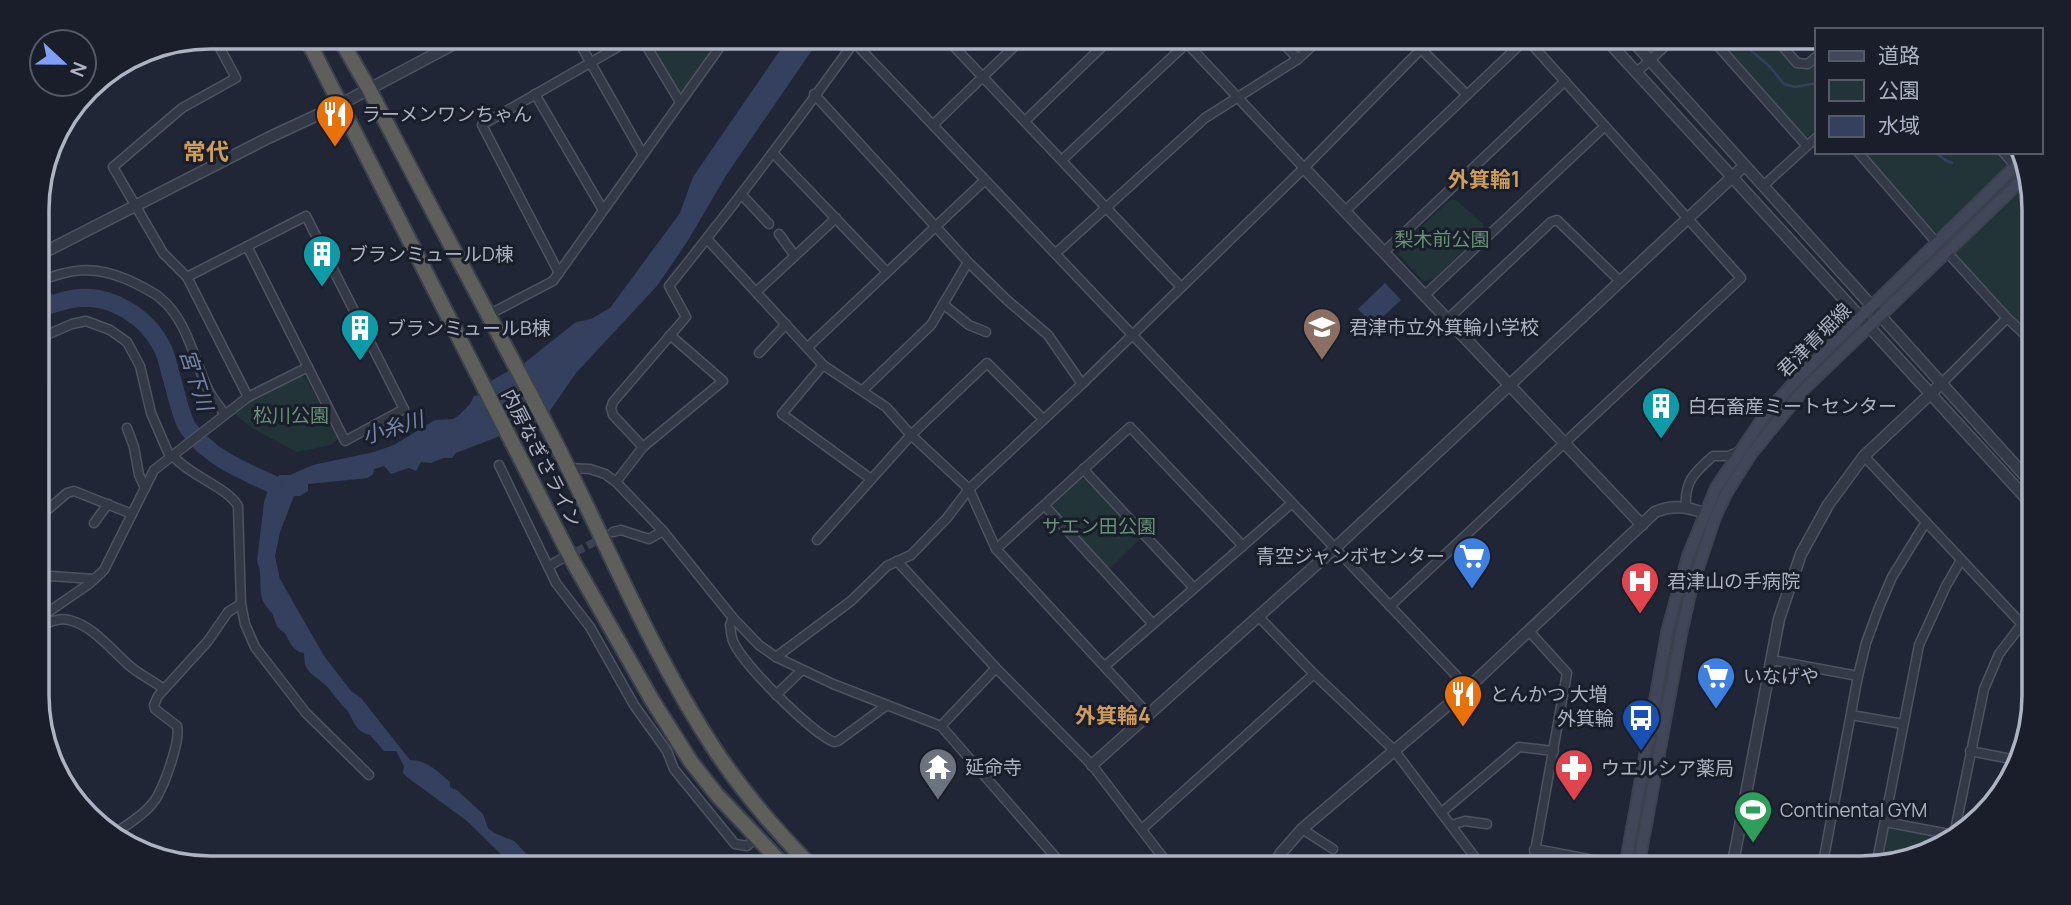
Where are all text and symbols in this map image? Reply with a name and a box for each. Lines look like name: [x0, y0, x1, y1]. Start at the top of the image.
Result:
north arrow: [28, 28, 98, 98]
legend: [1815, 28, 2043, 154]
text: 道路: [1878, 41, 1920, 69]
text: N: [64, 58, 93, 81]
text: 公園: [1878, 76, 1920, 104]
restaurant icon: ラーメンワンちゃん: [314, 93, 356, 148]
place label: ラーメンワンちゃん: [362, 101, 532, 127]
text: 水域: [1878, 111, 1920, 139]
district label: 常代: [183, 135, 229, 167]
district label: 外箕輪1: [1448, 165, 1520, 193]
park label: 梨木前公園: [1394, 226, 1490, 252]
building icon: ブランミュールD棟: [301, 233, 343, 288]
place label: ブランミュールD棟: [349, 241, 514, 267]
street label: 君津青堀線: [1771, 297, 1857, 383]
school or university icon: 君津市立外箕輪小学校: [1301, 306, 1343, 361]
building icon: ブランミュールB棟: [339, 307, 381, 362]
place label: 君津市立外箕輪小学校: [1349, 314, 1539, 340]
place label: ブランミュールB棟: [387, 315, 551, 341]
water label: 宮下川: [174, 345, 221, 416]
street label: 内房なぎさライン: [496, 384, 588, 532]
building icon: 白石畜産ミートセンター: [1640, 385, 1682, 440]
place label: 白石畜産ミートセンター: [1688, 393, 1897, 419]
park label: 松川公園: [253, 402, 329, 428]
water label: 小糸川: [358, 404, 429, 450]
park label: サエン田公園: [1042, 513, 1156, 539]
supermarket icon: 青空ジャンボセンター: [1451, 535, 1493, 590]
place label: 青空ジャンボセンター: [1256, 543, 1445, 569]
hospital icon: 君津山の手病院: [1619, 560, 1661, 615]
place label: 君津山の手病院: [1667, 568, 1800, 594]
supermarket icon: いなげや: [1695, 655, 1737, 710]
place label: いなげや: [1743, 663, 1819, 689]
restaurant icon: とんかつ 大増: [1442, 673, 1484, 728]
place label: とんかつ 大増: [1490, 681, 1608, 707]
bus stop icon: 外箕輪: [1620, 697, 1662, 752]
district label: 外箕輪4: [1075, 701, 1151, 729]
place label: 外箕輪: [1557, 705, 1614, 731]
temple icon: 延命寺: [917, 746, 959, 801]
pharmacy icon: ウエルシア薬局: [1553, 747, 1595, 802]
place label: 延命寺: [965, 754, 1022, 780]
place label: ウエルシア薬局: [1601, 755, 1734, 781]
sports icon: Continental GYM: [1732, 789, 1774, 844]
place label: Continental GYM: [1780, 797, 1927, 823]

